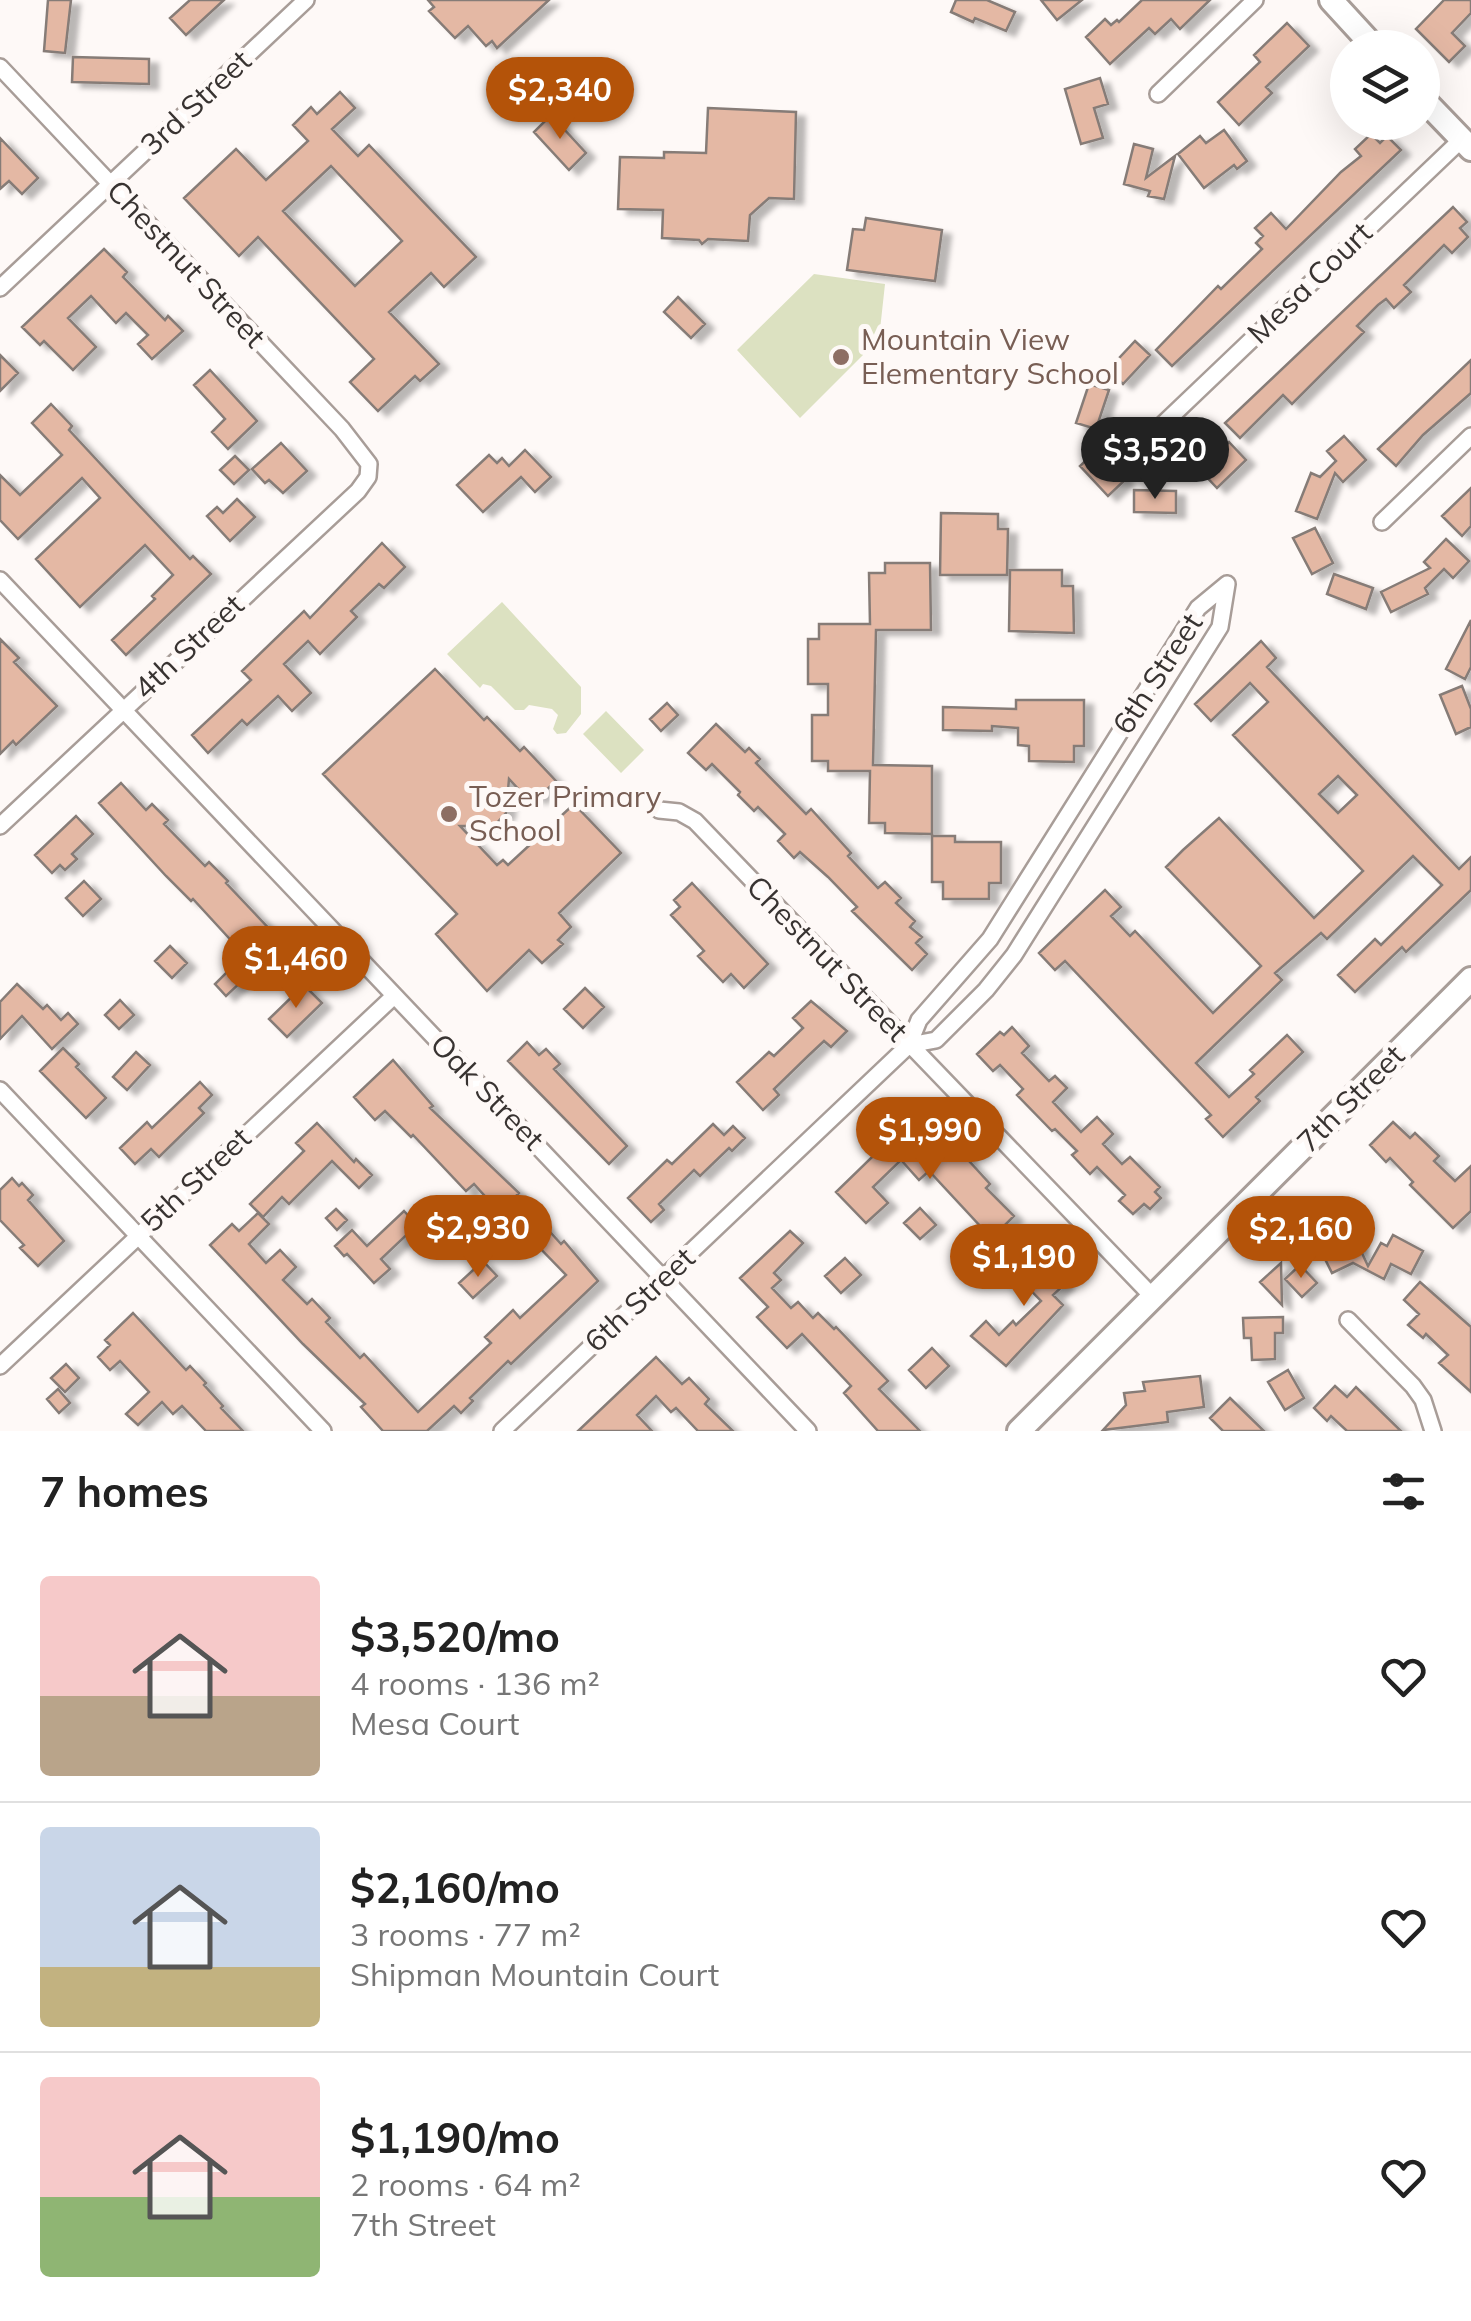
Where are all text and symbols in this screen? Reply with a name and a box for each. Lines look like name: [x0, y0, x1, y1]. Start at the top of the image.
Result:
map controls: [1330, 30, 1440, 140]
button: layers: [1330, 30, 1440, 140]
street label: 3rd Street: [132, 41, 259, 163]
pin: $2,340: [479, 57, 641, 142]
text: $2,340: [508, 69, 612, 109]
street label: Chestnut Street: [99, 171, 274, 355]
street label: Mesa Court: [1239, 213, 1380, 351]
place label: Mountain View Elementary School: [861, 320, 1119, 392]
marker: Mountain View Elementary School: [830, 346, 852, 368]
pin: $3,520: [1074, 417, 1236, 502]
text: $3,520: [1103, 429, 1207, 469]
street label: 4th Street: [125, 586, 251, 707]
street label: 6th Street: [1104, 606, 1210, 741]
place label: Tozer Primary School: [469, 777, 661, 849]
marker: Tozer Primary School: [438, 803, 460, 825]
street label: Chestnut Street: [739, 867, 916, 1049]
pin: $1,460: [215, 926, 377, 1011]
text: $1,460: [244, 938, 348, 978]
street label: Oak Street: [423, 1025, 553, 1158]
street label: 7th Street: [1288, 1036, 1412, 1160]
pin: $1,990: [849, 1097, 1011, 1182]
text: $1,990: [878, 1109, 982, 1149]
street label: 5th Street: [132, 1119, 258, 1240]
pin: $2,930: [397, 1195, 559, 1280]
pin: $2,160: [1220, 1196, 1382, 1281]
text: $2,930: [426, 1207, 530, 1247]
text: $2,160: [1249, 1208, 1353, 1248]
pin: $1,190: [943, 1224, 1105, 1309]
text: $1,190: [972, 1236, 1076, 1276]
street label: 6th Street: [576, 1239, 702, 1360]
icon: filters: [1376, 1464, 1431, 1519]
text: 7 homes: [40, 1465, 209, 1518]
text: $3,520/mo: [350, 1610, 560, 1663]
icon: home: [120, 1616, 240, 1736]
icon: heart: [1376, 1649, 1431, 1704]
text: 4 rooms · 136 m²: [350, 1663, 600, 1703]
text: Mesa Court: [350, 1703, 519, 1743]
text: $2,160/mo: [350, 1861, 560, 1914]
icon: home: [120, 1867, 240, 1987]
icon: heart: [1376, 1900, 1431, 1955]
text: 3 rooms · 77 m²: [350, 1914, 581, 1954]
text: Shipman Mountain Court: [350, 1954, 719, 1994]
text: $1,190/mo: [350, 2111, 560, 2164]
icon: home: [120, 2117, 240, 2237]
icon: heart: [1376, 2150, 1431, 2205]
text: 2 rooms · 64 m²: [350, 2164, 581, 2204]
text: 7th Street: [350, 2204, 496, 2244]

